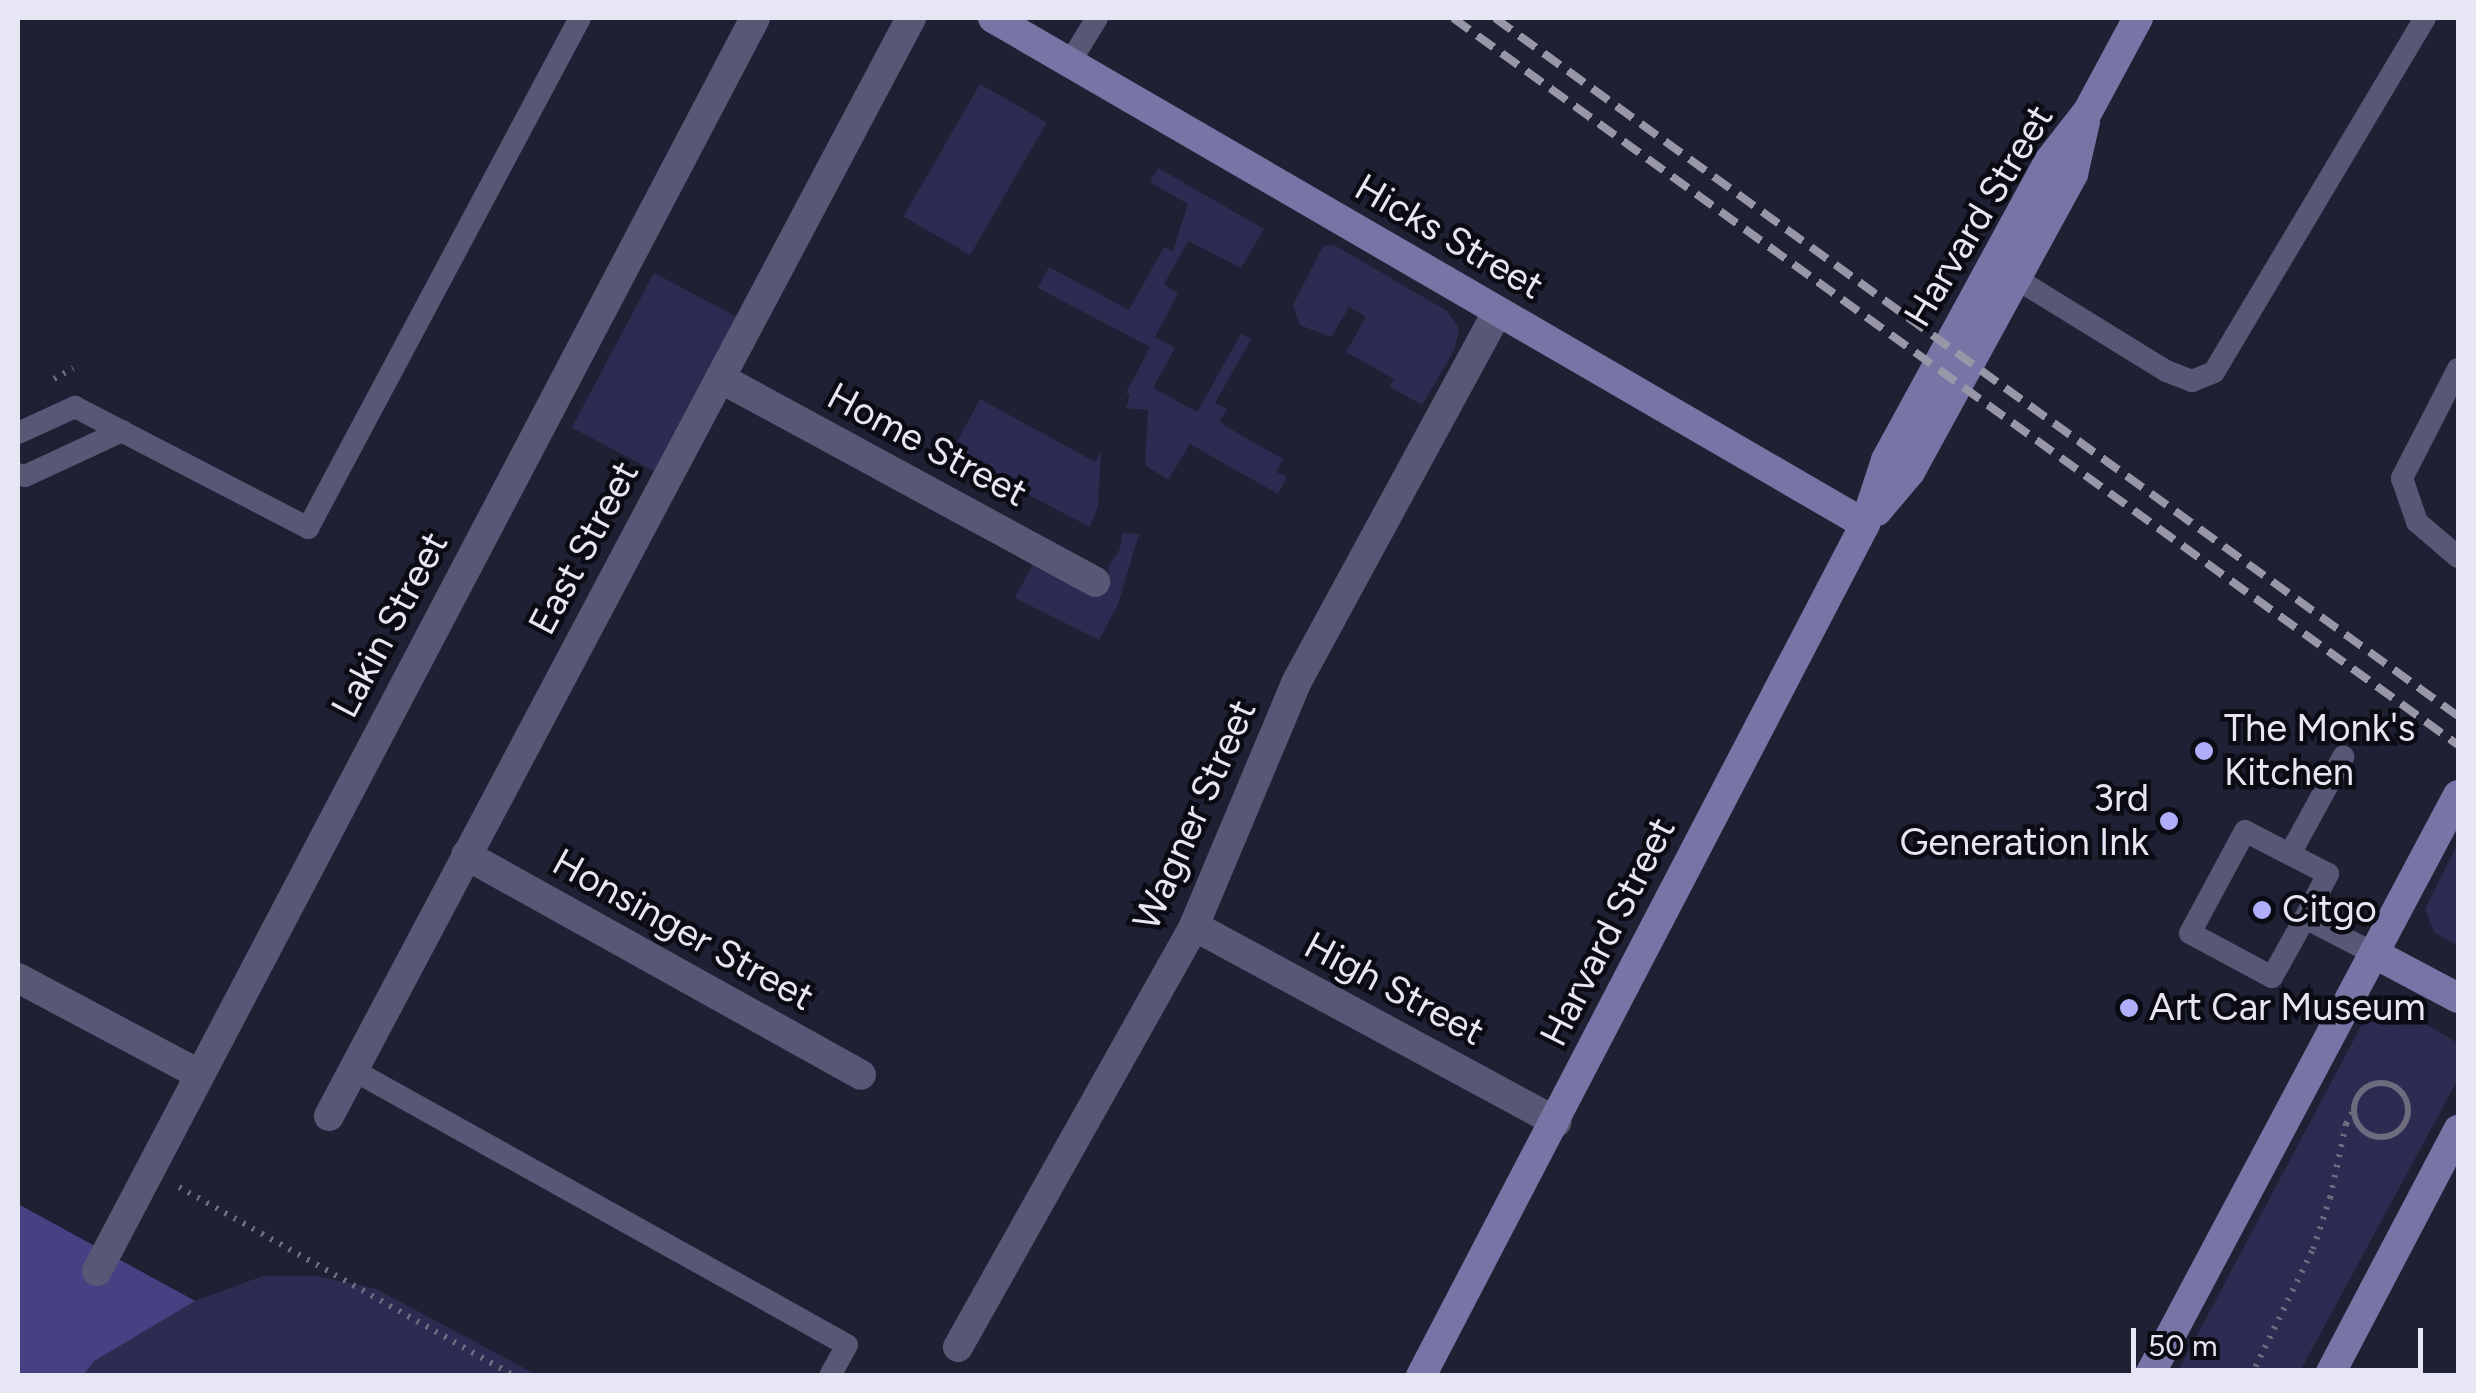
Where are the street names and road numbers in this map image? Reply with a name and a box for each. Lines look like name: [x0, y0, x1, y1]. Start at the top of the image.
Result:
street label: Harvard Street: [1895, 97, 2063, 335]
street label: Hicks Street: [1347, 165, 1551, 309]
street label: Home Street: [819, 373, 1035, 517]
street label: East Street: [519, 454, 649, 642]
street label: Lakin Street: [322, 525, 458, 725]
street label: Wagner Street: [1124, 693, 1266, 937]
street label: Harvard Street: [1531, 810, 1685, 1054]
street label: Honsinger Street: [545, 839, 821, 1021]
street label: High Street: [1296, 923, 1492, 1055]

